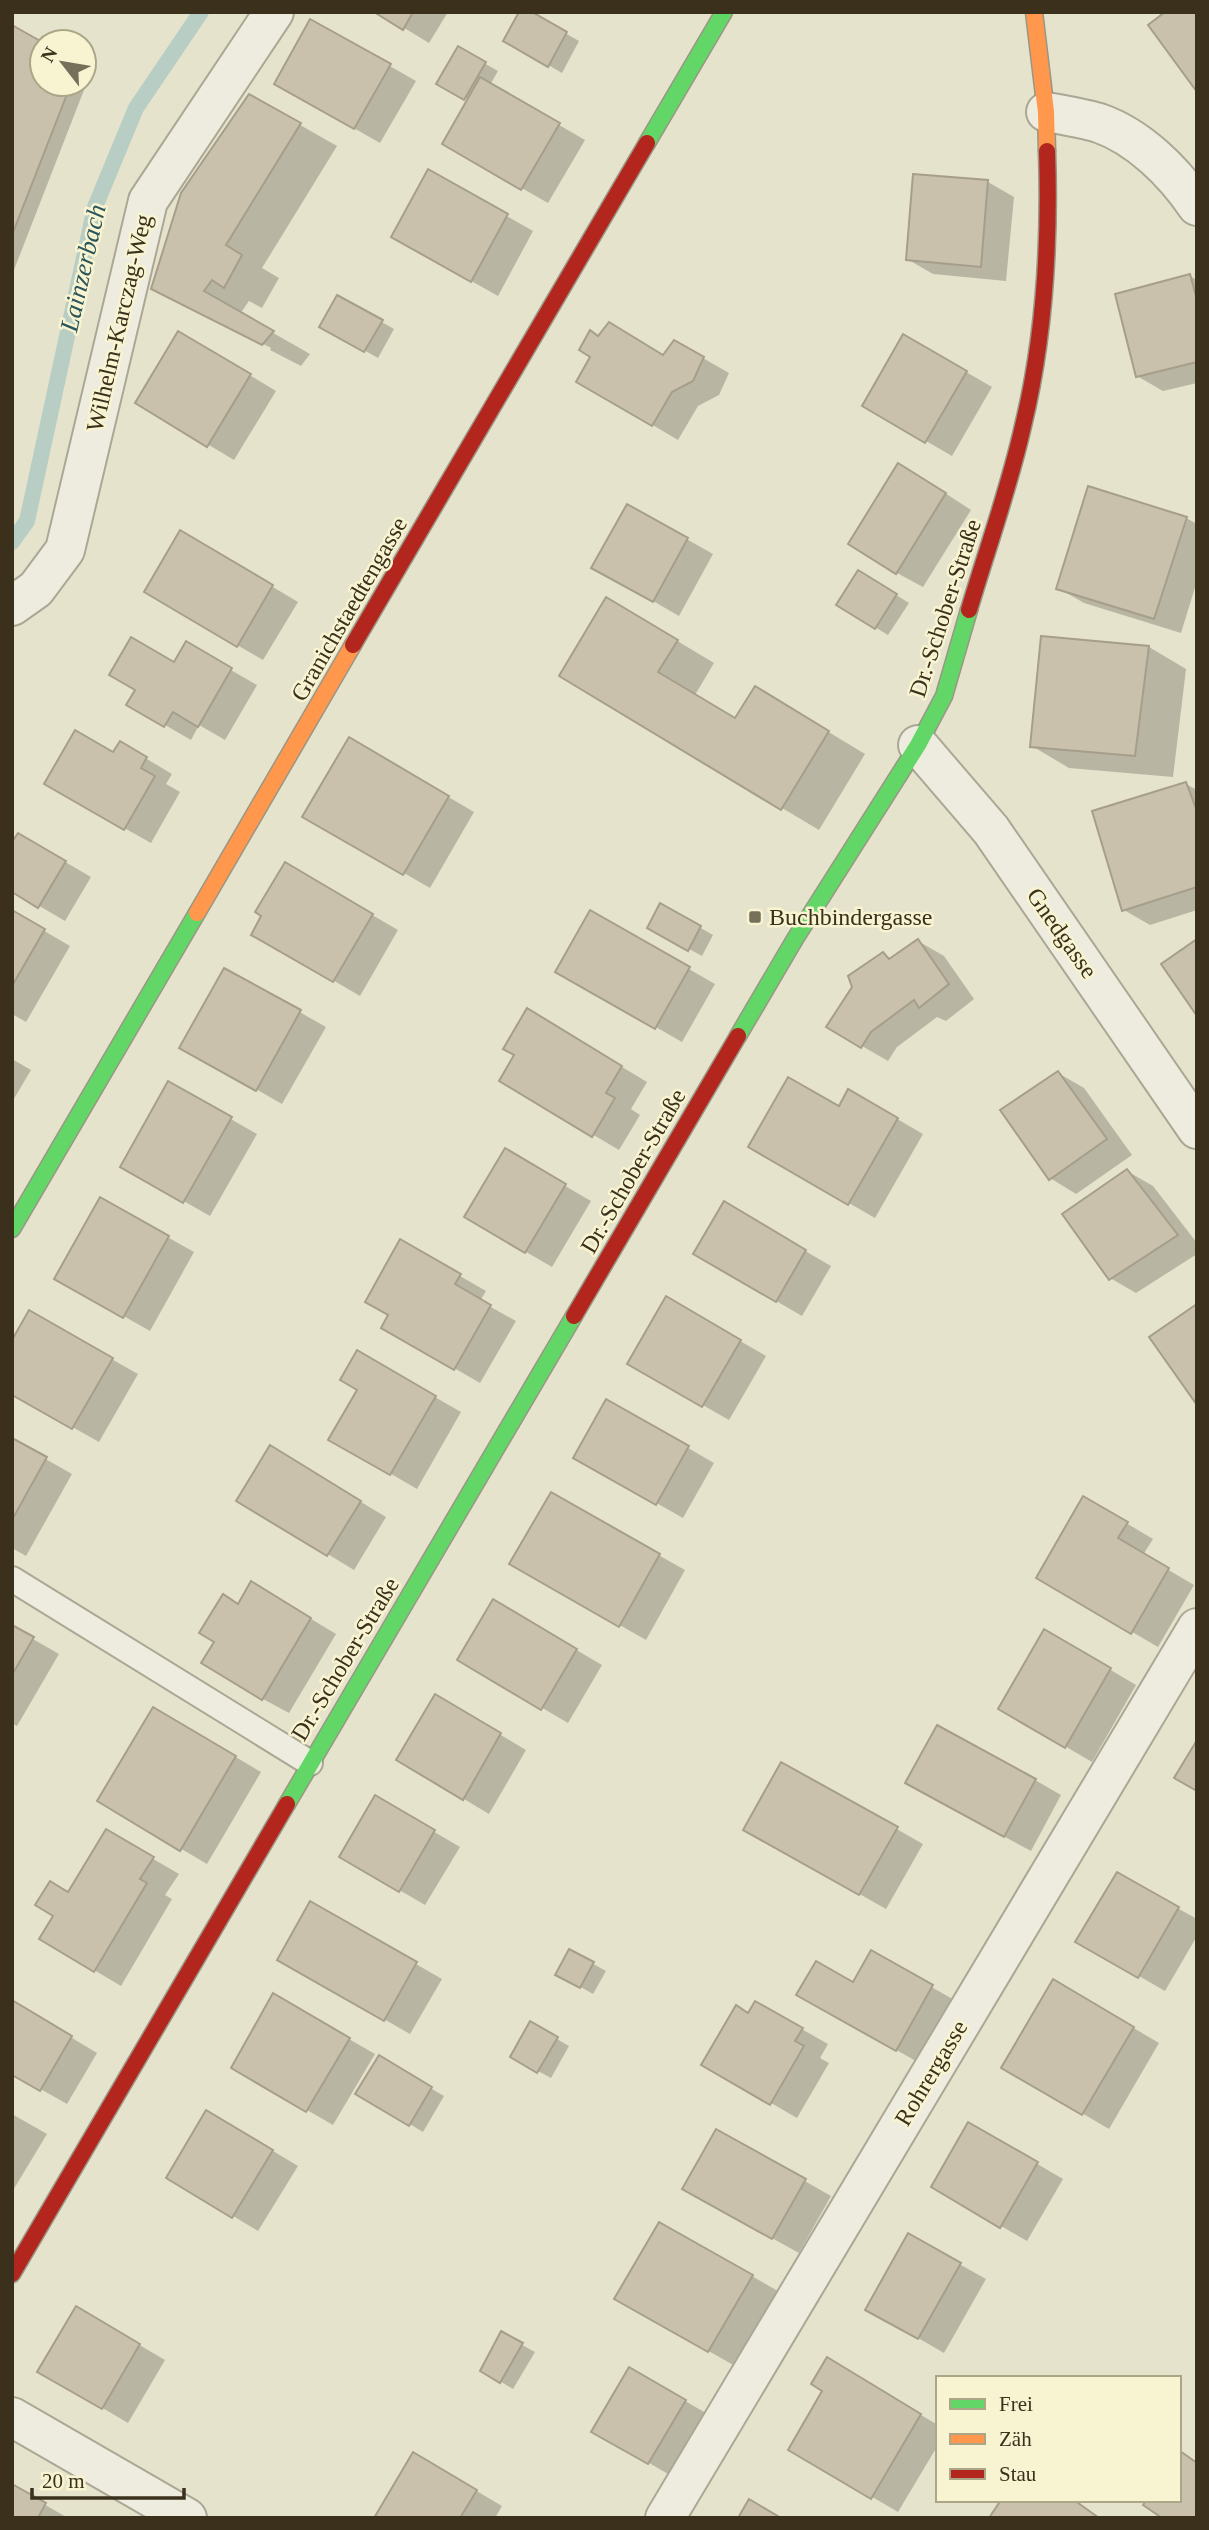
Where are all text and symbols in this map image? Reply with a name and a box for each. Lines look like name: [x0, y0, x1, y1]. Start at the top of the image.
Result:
north arrow: [28, 28, 98, 98]
text: N: [36, 43, 62, 66]
water label: Lainzerbach: [54, 201, 112, 336]
street label: Wilhelm-Karczag-Weg: [81, 212, 157, 434]
street label: Granichstaedtengasse: [286, 512, 412, 706]
street label: Dr.-Schober-Straße: [904, 516, 986, 700]
street label: Gnedgasse: [1022, 883, 1102, 983]
place label: Buchbindergasse: [769, 904, 933, 930]
marker: Buchbindergasse: [747, 909, 763, 925]
street label: Dr.-Schober-Straße: [575, 1084, 691, 1258]
street label: Dr.-Schober-Straße: [286, 1573, 404, 1745]
street label: Rohrergasse: [889, 2016, 973, 2130]
legend: [936, 2376, 1181, 2502]
text: Frei: [999, 2392, 1033, 2416]
text: Zäh: [999, 2427, 1032, 2451]
scale bar: [32, 2456, 184, 2500]
text: Stau: [999, 2462, 1037, 2486]
text: 20 m: [42, 2469, 85, 2493]

